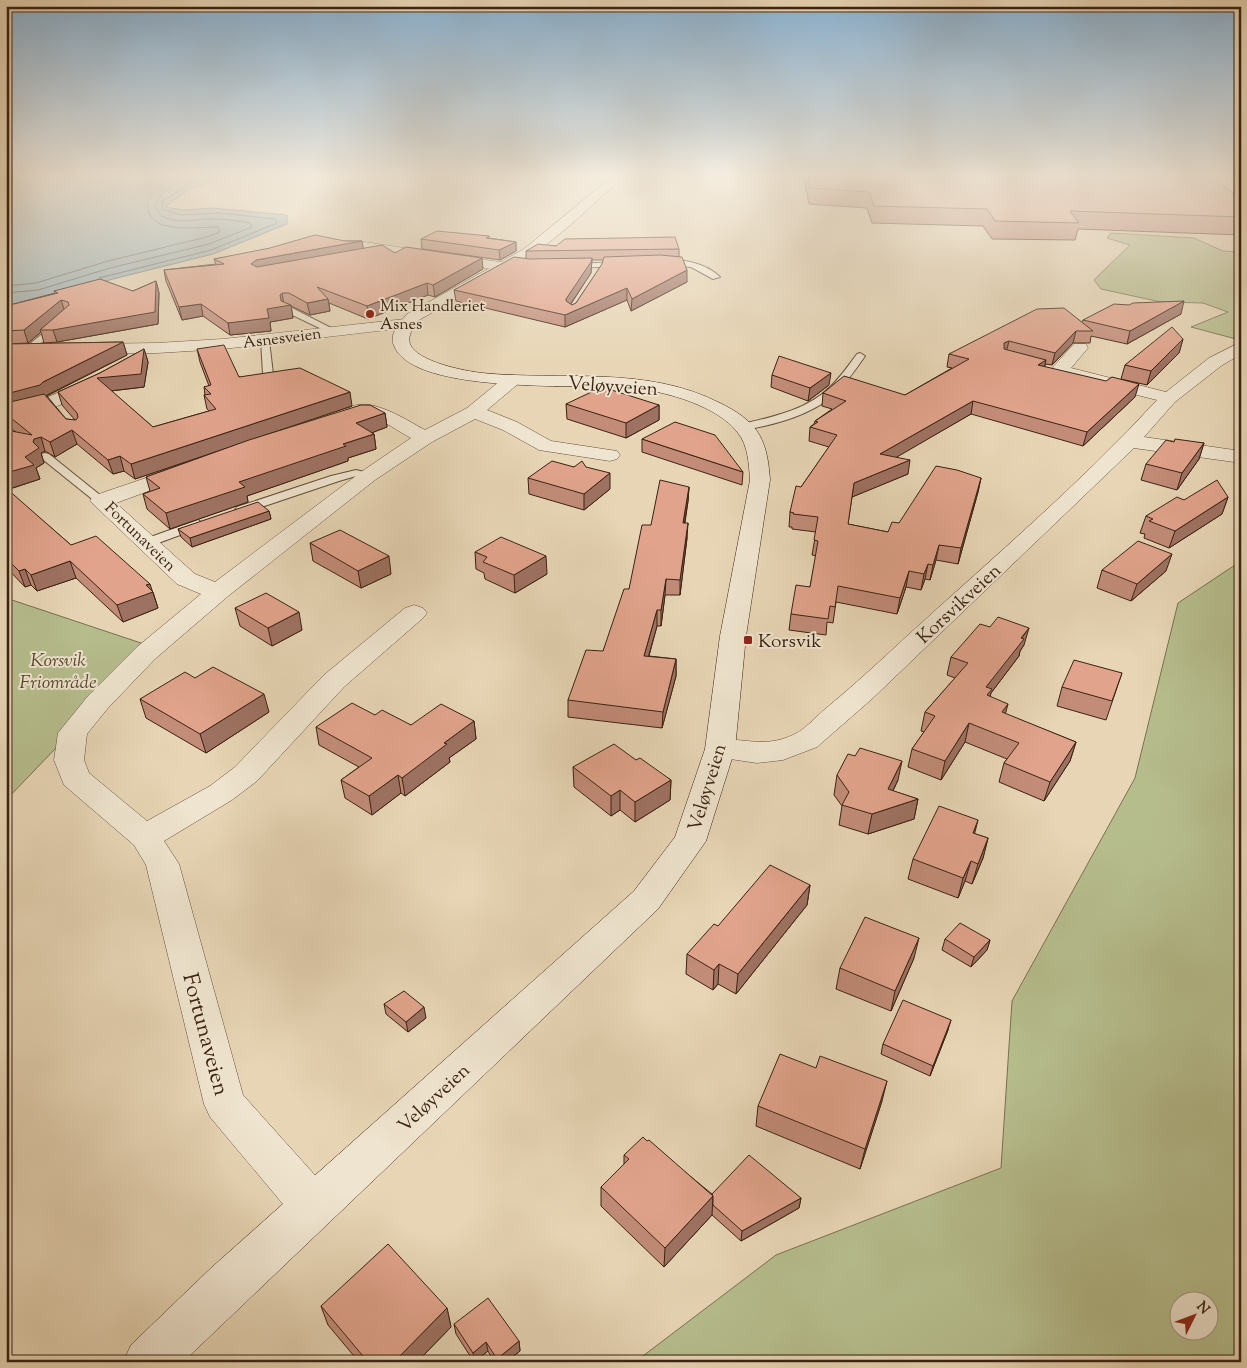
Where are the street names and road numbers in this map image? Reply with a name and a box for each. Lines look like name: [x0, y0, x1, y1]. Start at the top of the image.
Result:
street label: Asnesveien: [242, 323, 323, 356]
street label: Veløyveien: [567, 371, 659, 404]
street label: Fortunaveien: [98, 498, 181, 578]
street label: Korsvikveien: [911, 559, 1008, 651]
street label: Veløyveien: [682, 741, 734, 835]
street label: Fortunaveien: [172, 970, 236, 1100]
street label: Veløyveien: [392, 1058, 477, 1139]

